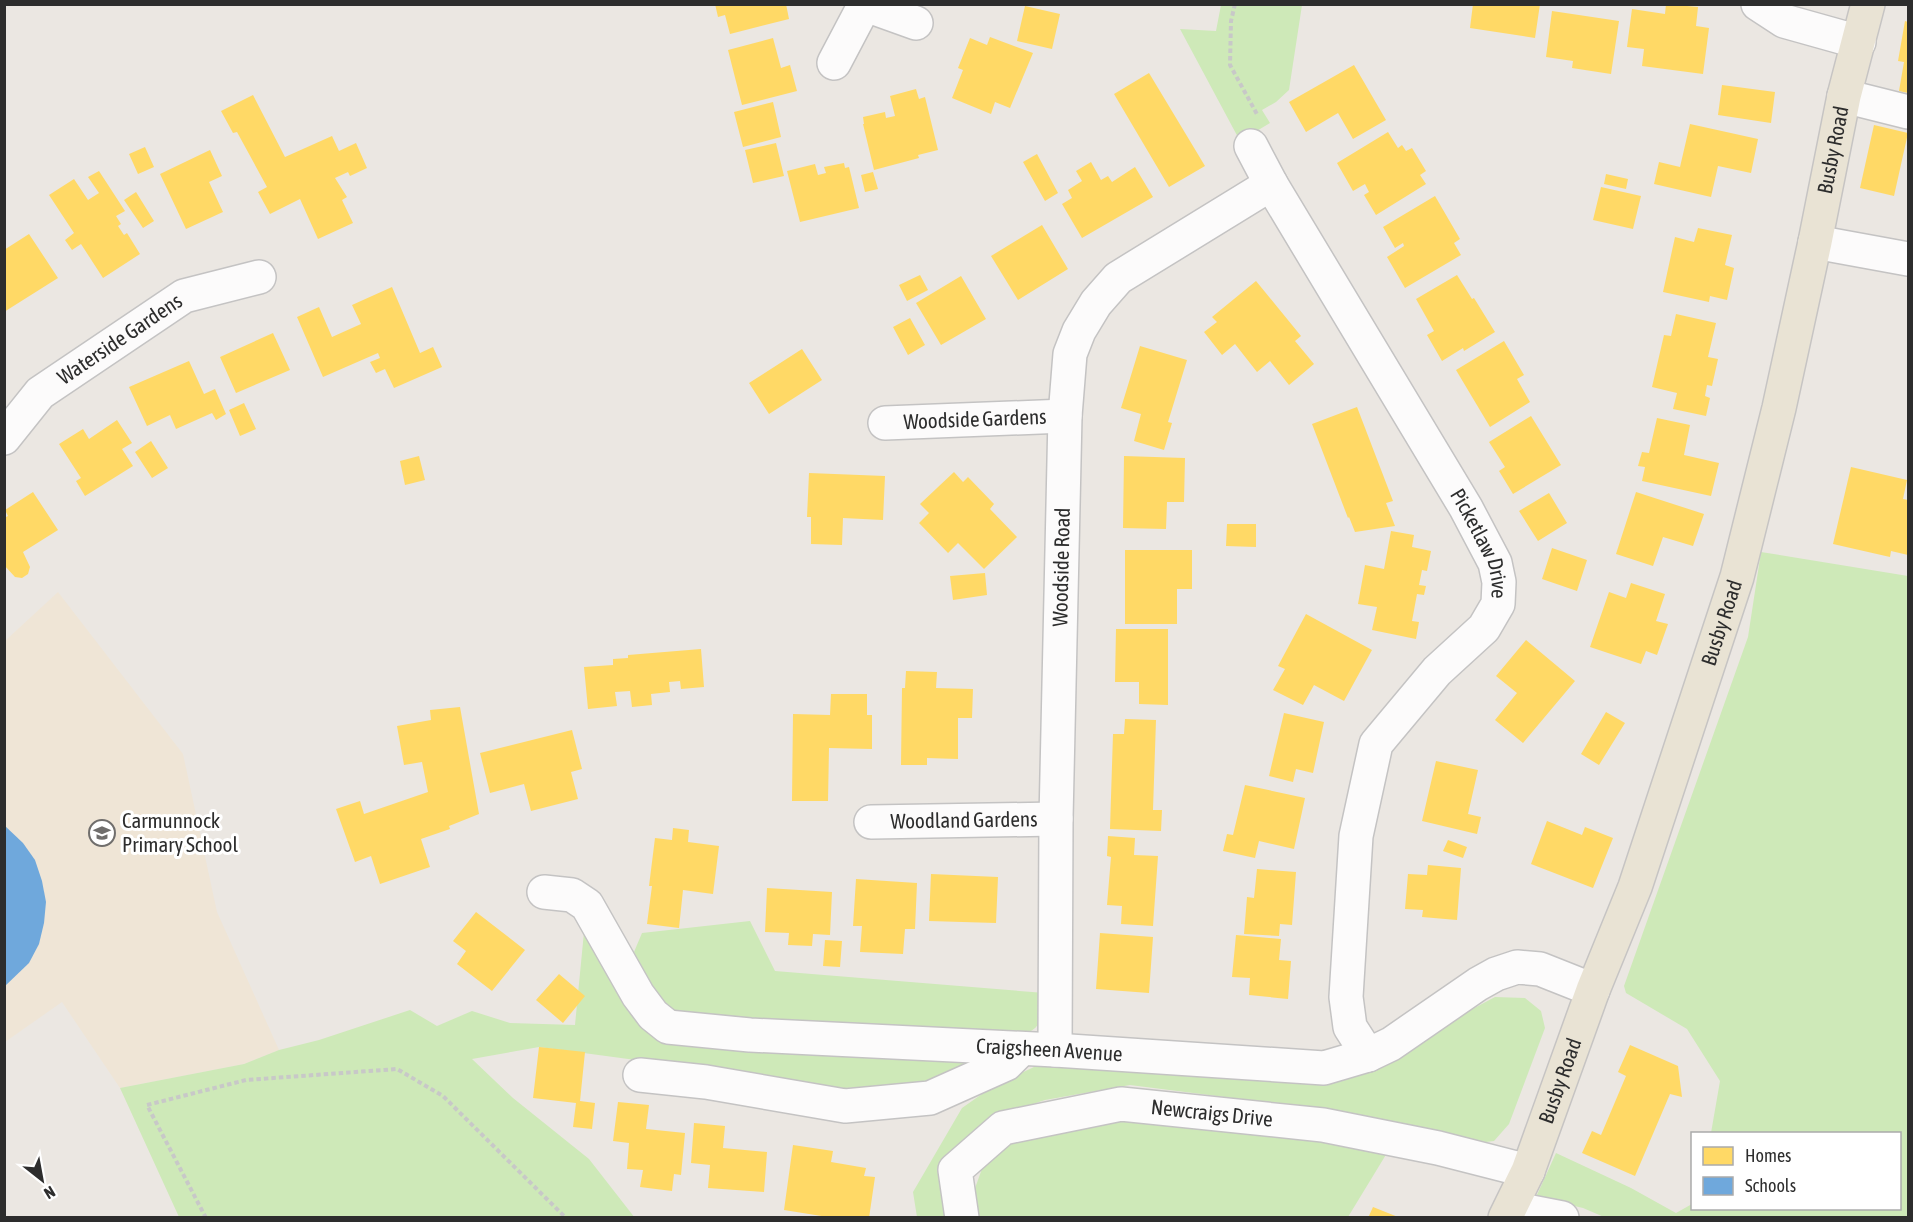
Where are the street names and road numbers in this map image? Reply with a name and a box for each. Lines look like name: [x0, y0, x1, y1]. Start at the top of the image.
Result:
street label: Busby Road: [1812, 104, 1853, 196]
street label: Waterside Gardens: [53, 288, 186, 389]
street label: Woodside Gardens: [903, 404, 1047, 433]
street label: Picketlaw Drive: [1446, 484, 1512, 599]
street label: Woodside Road: [1047, 507, 1074, 627]
street label: Busby Road: [1696, 576, 1746, 668]
street label: Woodland Gardens: [890, 806, 1038, 833]
street label: Craigsheen Avenue: [976, 1033, 1123, 1065]
street label: Busby Road: [1533, 1035, 1586, 1127]
street label: Newcraigs Drive: [1150, 1094, 1274, 1131]

